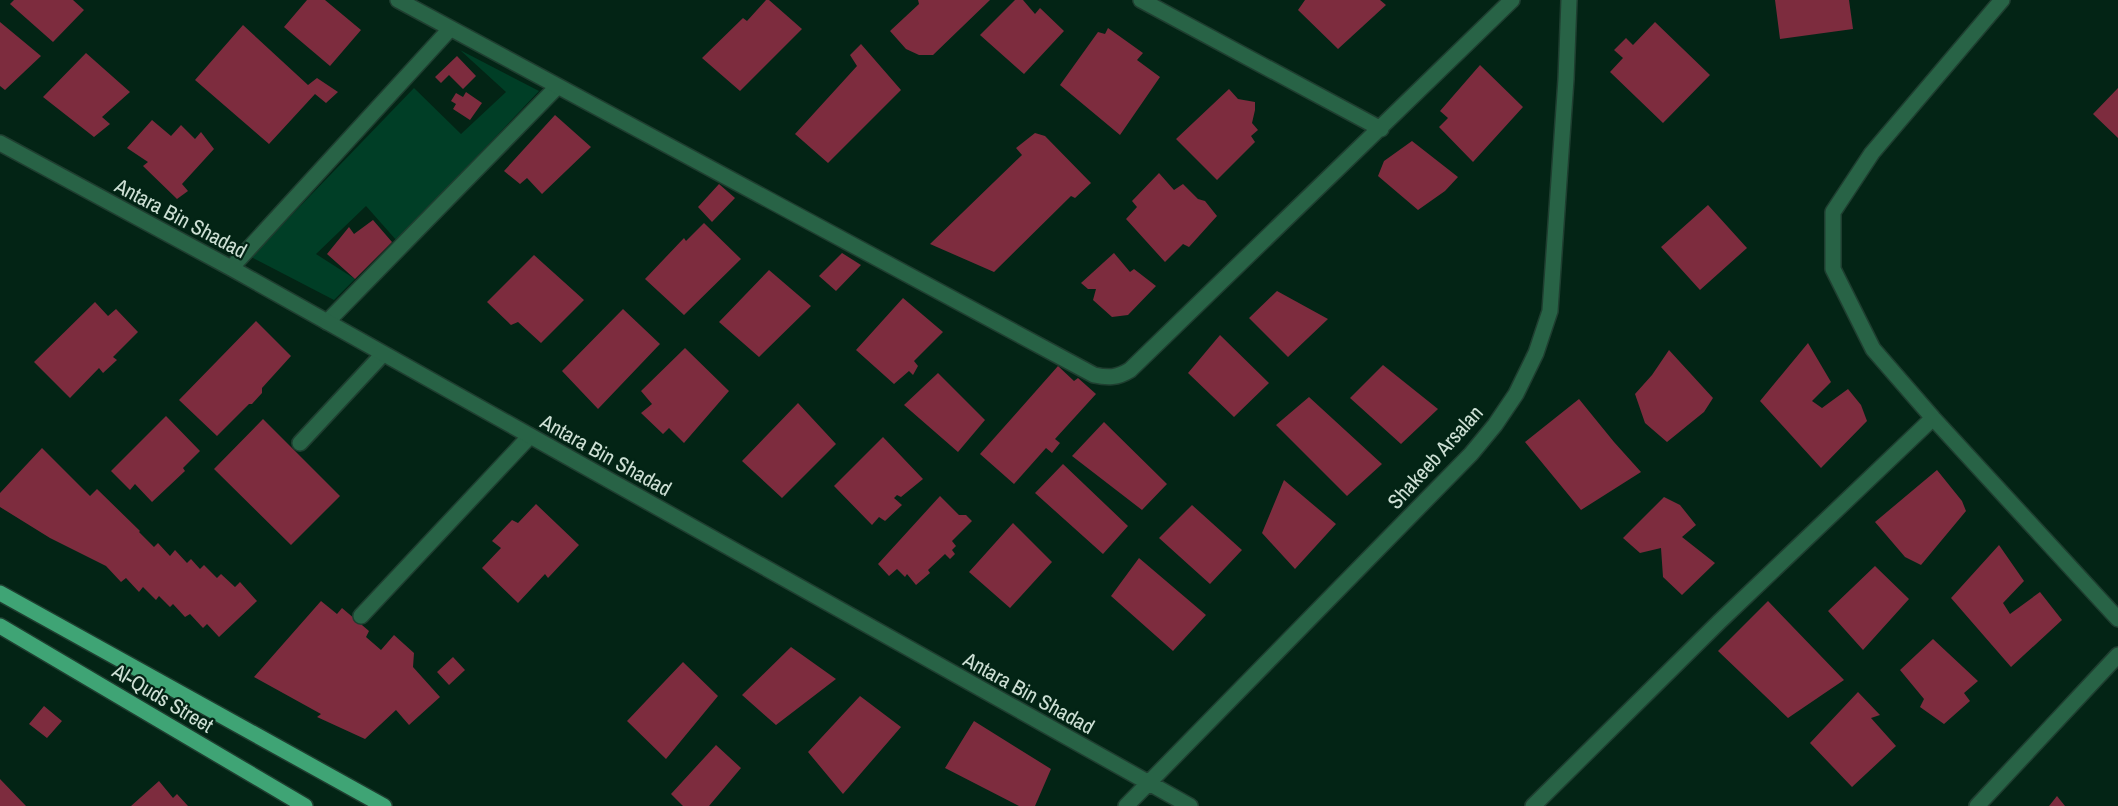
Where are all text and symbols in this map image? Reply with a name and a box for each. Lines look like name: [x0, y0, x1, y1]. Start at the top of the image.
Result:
street label: Antara Bin Shadad: [109, 171, 252, 265]
street label: Shakeeb Arsalan: [1381, 399, 1489, 515]
street label: Antara Bin Shadad: [534, 407, 677, 503]
street label: Antara Bin Shadad: [957, 645, 1100, 741]
street label: Al-Quds Street: [106, 656, 219, 740]

